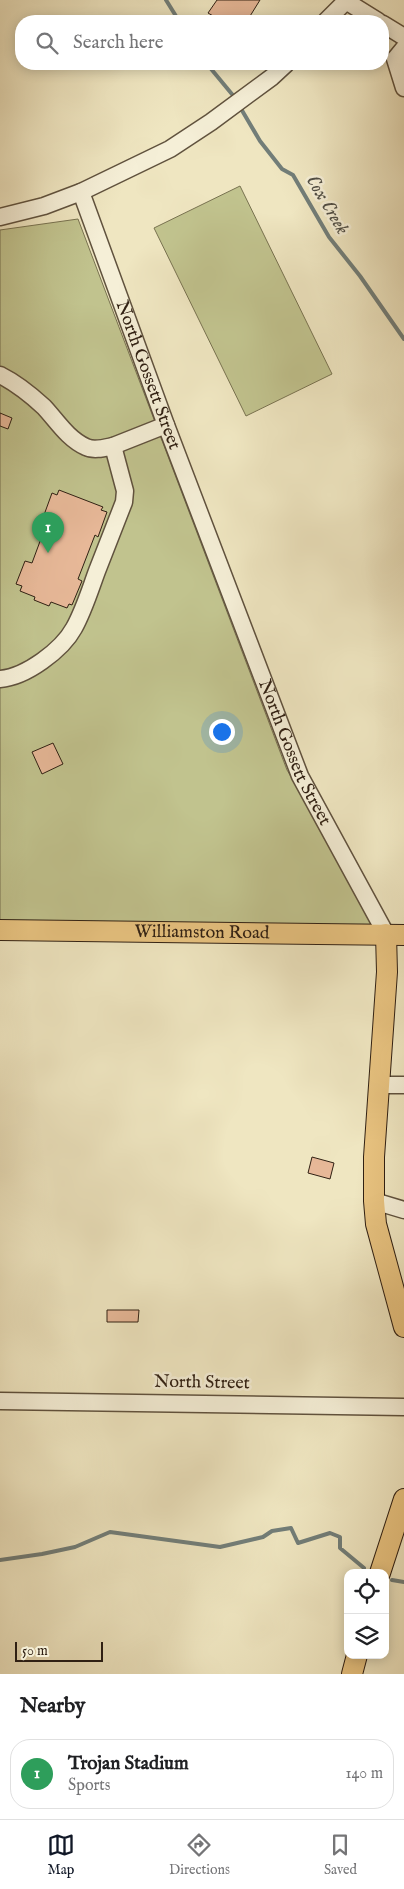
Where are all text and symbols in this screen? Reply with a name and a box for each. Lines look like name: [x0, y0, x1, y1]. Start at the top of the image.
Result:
search box: [15, 15, 389, 70]
icon: search: [33, 29, 61, 57]
text: Search here: [73, 31, 164, 55]
water label: Cox Creek: [300, 171, 354, 240]
street label: North Gossett Street: [110, 297, 186, 453]
pin: 1: [32, 512, 64, 553]
street label: North Gossett Street: [253, 676, 336, 830]
your location: [209, 719, 235, 745]
street label: Williamston Road: [134, 920, 270, 945]
street label: North Street: [154, 1371, 250, 1395]
map controls: [344, 1569, 389, 1659]
button: locate: [344, 1569, 389, 1614]
button: layers: [344, 1614, 389, 1659]
scale bar: [15, 1639, 102, 1662]
text: 50 m: [22, 1642, 48, 1660]
text: Nearby: [20, 1693, 85, 1720]
text: Trojan Stadium: [68, 1752, 189, 1776]
text: 1: [34, 1764, 40, 1784]
text: 140 m: [345, 1764, 383, 1784]
text: Sports: [68, 1776, 110, 1796]
tab: Map: [47, 1831, 75, 1879]
tab: Directions: [169, 1831, 230, 1879]
tab: Saved: [324, 1831, 357, 1879]

